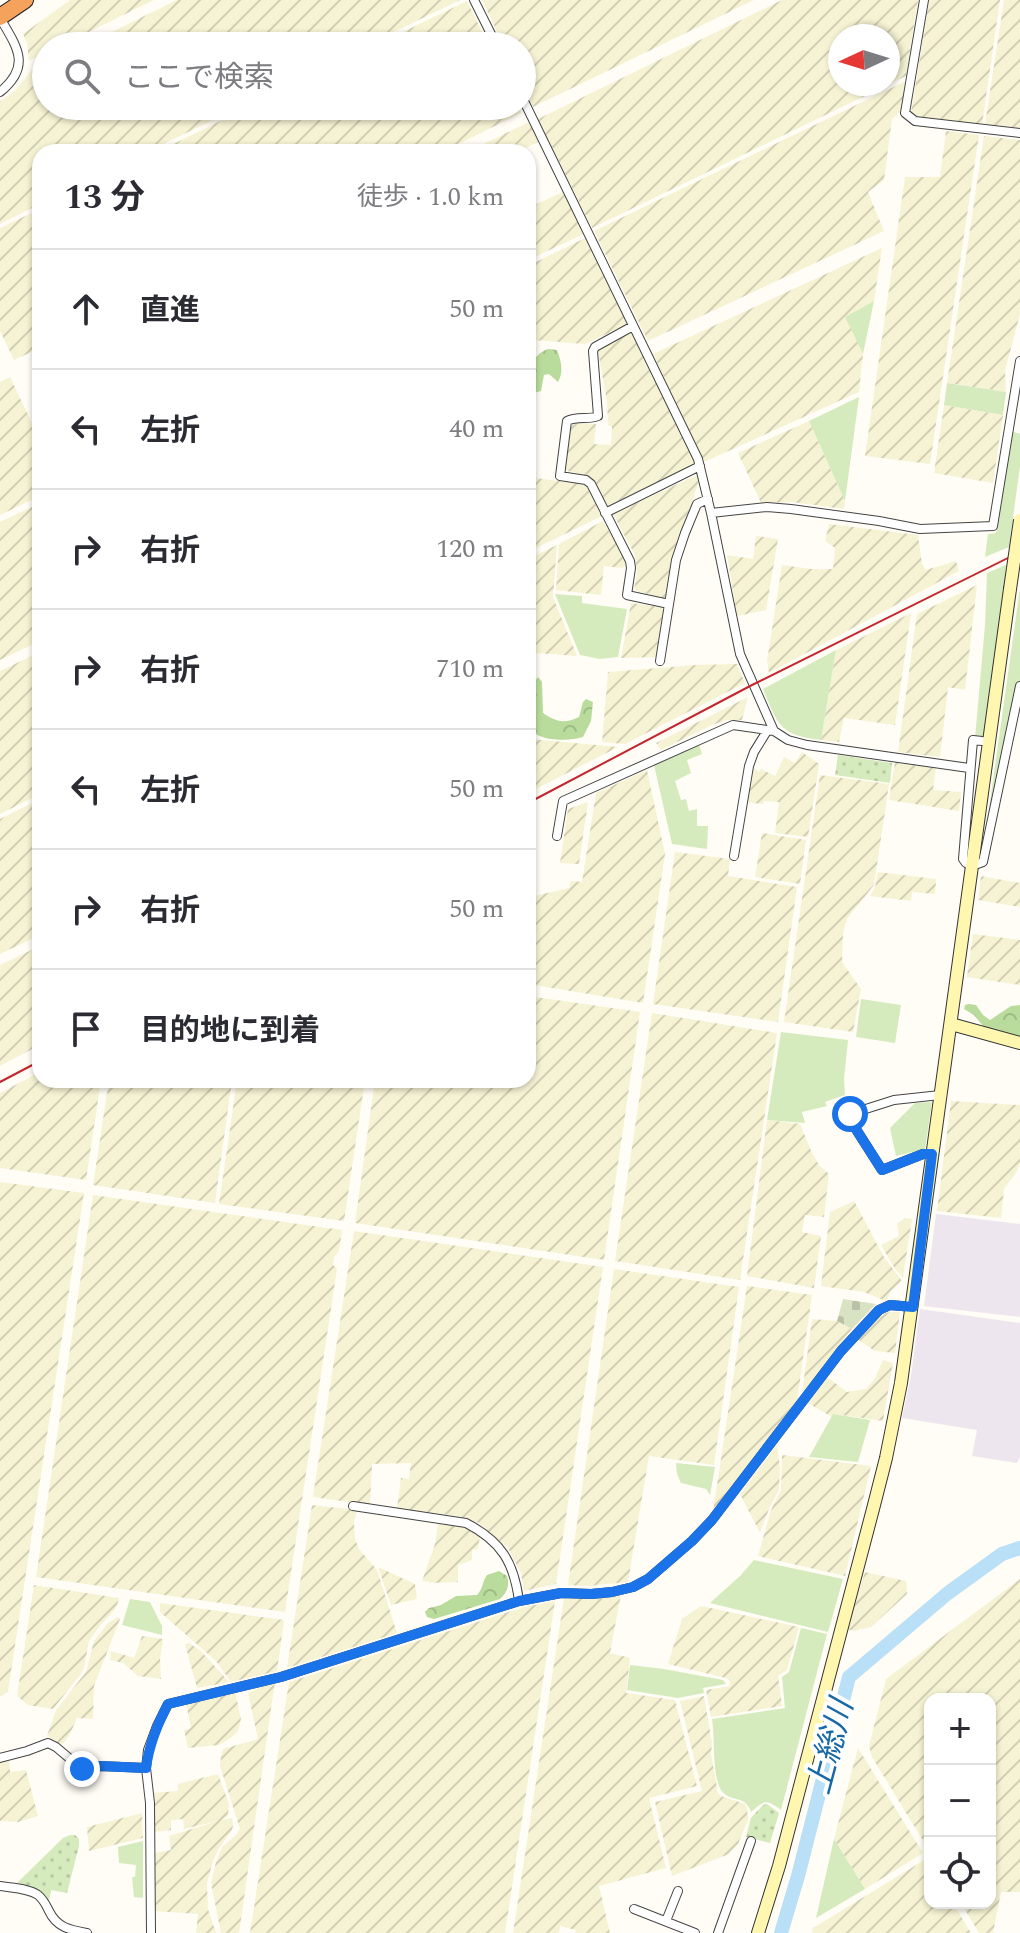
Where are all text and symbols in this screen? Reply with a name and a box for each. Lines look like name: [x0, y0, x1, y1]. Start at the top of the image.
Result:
north arrow: [828, 24, 900, 96]
search box: [32, 32, 536, 120]
icon: search: [60, 54, 104, 98]
text: ここで検索: [124, 55, 274, 101]
text: 13 分: [64, 172, 145, 224]
text: 徒歩 · 1.0 km: [357, 177, 504, 217]
icon: ahead: [64, 287, 108, 331]
text: 直進: [140, 288, 200, 334]
text: 50 m: [449, 289, 504, 329]
icon: left: [64, 407, 108, 451]
text: 左折: [140, 408, 200, 454]
text: 40 m: [449, 409, 504, 449]
icon: right: [64, 527, 108, 571]
text: 右折: [140, 528, 200, 574]
text: 120 m: [436, 529, 504, 569]
icon: right: [64, 647, 108, 691]
text: 右折: [140, 648, 200, 694]
text: 710 m: [436, 649, 504, 689]
icon: left: [64, 767, 108, 811]
text: 左折: [140, 768, 200, 814]
text: 50 m: [449, 769, 504, 809]
icon: right: [64, 887, 108, 931]
text: 右折: [140, 888, 200, 934]
text: 50 m: [449, 889, 504, 929]
icon: arrive: [64, 1007, 108, 1051]
text: 目的地に到着: [140, 1008, 320, 1054]
route start: [832, 1096, 868, 1132]
water label: 上総川: [795, 1691, 868, 1800]
map controls: [924, 1693, 996, 1909]
button: +: [924, 1693, 996, 1765]
route end: [64, 1751, 100, 1787]
button: −: [924, 1765, 996, 1837]
button: locate: [924, 1837, 996, 1909]

